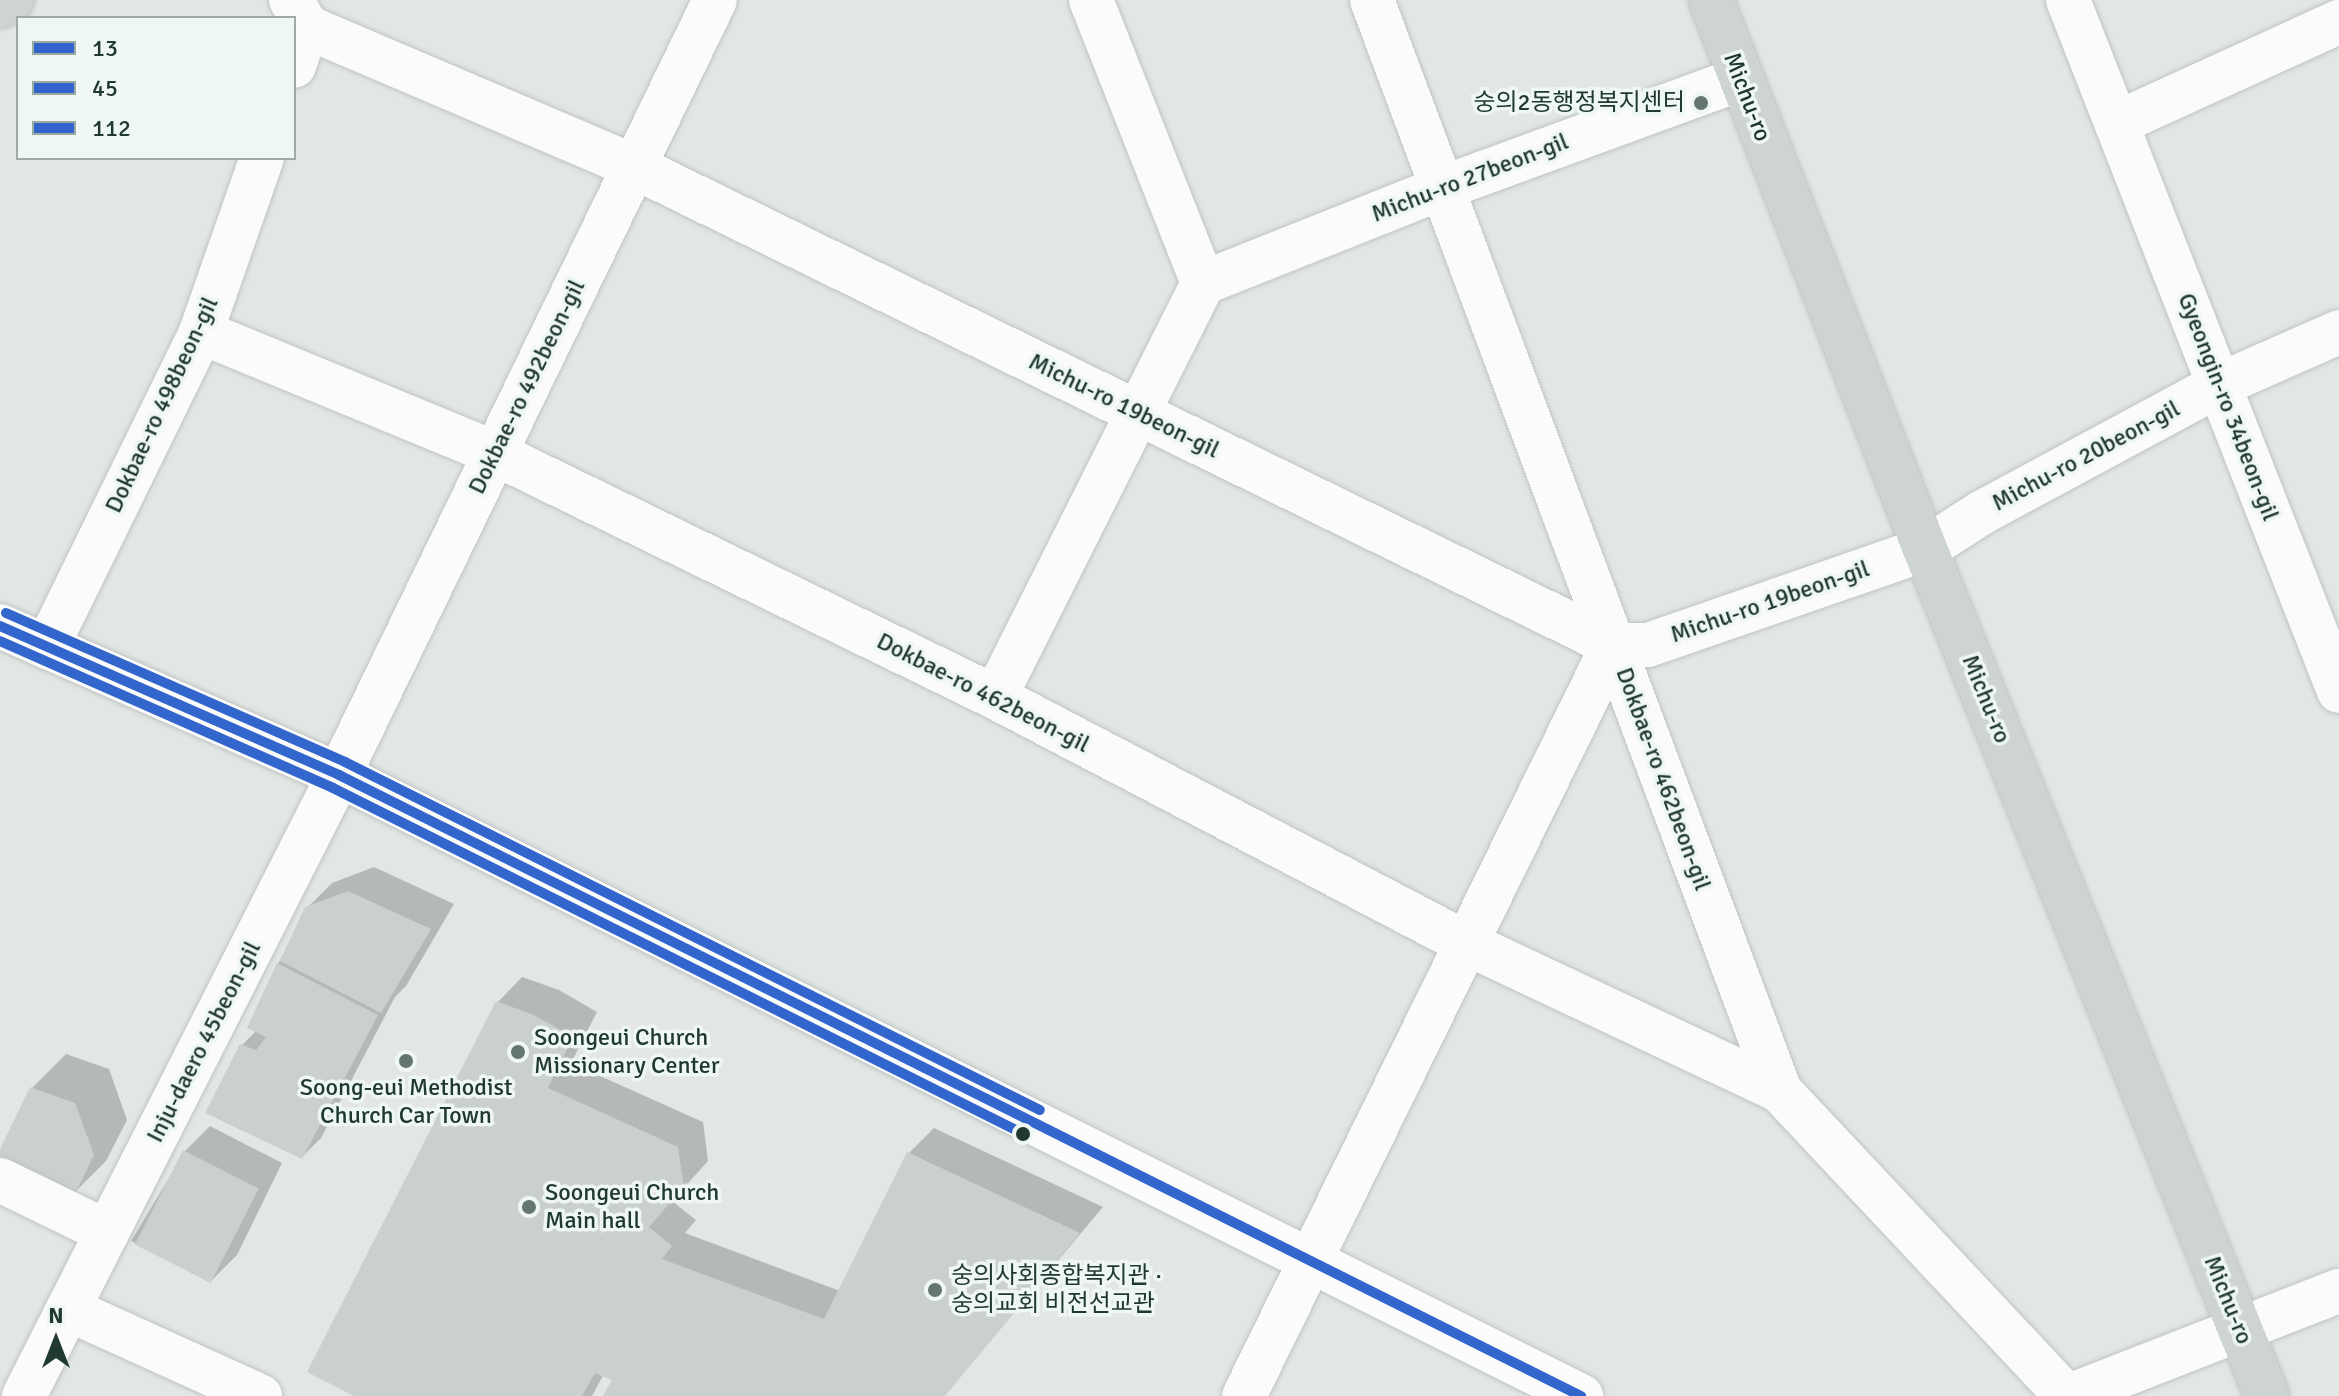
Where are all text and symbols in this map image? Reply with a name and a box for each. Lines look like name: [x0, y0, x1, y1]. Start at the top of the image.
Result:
legend: [16, 16, 296, 160]
text: 13: [92, 33, 118, 63]
street label: Michu-ro: [1717, 49, 1777, 145]
text: 45: [92, 73, 118, 103]
place label: 숭의2동행정복지센터: [1473, 89, 1685, 117]
marker: 숭의2동행정복지센터: [1692, 94, 1710, 112]
text: 112: [92, 113, 131, 143]
street label: Michu-ro 27beon-gil: [1367, 127, 1573, 229]
street label: Dokbae-ro 492beon-gil: [463, 275, 591, 499]
street label: Gyeongin-ro 34beon-gil: [2171, 289, 2285, 525]
street label: Dokbae-ro 498beon-gil: [99, 292, 225, 518]
street label: Michu-ro 19beon-gil: [1024, 347, 1224, 465]
street label: Michu-ro 20beon-gil: [1987, 394, 2185, 518]
street label: Michu-ro 19beon-gil: [1667, 554, 1873, 650]
street label: Dokbae-ro 462beon-gil: [872, 627, 1094, 759]
street label: Michu-ro: [1955, 651, 2017, 747]
street label: Dokbae-ro 462beon-gil: [1609, 664, 1717, 894]
street label: Inju-daero 45beon-gil: [141, 937, 267, 1147]
place label: Soongeui Church Missionary Center: [534, 1024, 720, 1080]
marker: Soongeui Church Missionary Center: [509, 1043, 527, 1061]
marker: Soong-eui Methodist Church Car Town: [397, 1052, 415, 1070]
place label: Soong-eui Methodist Church Car Town: [300, 1074, 512, 1130]
unlabelled marker: [1015, 1126, 1031, 1142]
place label: Soongeui Church Main hall: [545, 1179, 719, 1235]
marker: Soongeui Church Main hall: [520, 1198, 538, 1216]
street label: Michu-ro: [2197, 1252, 2259, 1348]
place label: 숭의사회종합복지관 · 숭의교회 비전선교관: [951, 1262, 1162, 1318]
marker: 숭의사회종합복지관 · 숭의교회 비전선교관: [926, 1281, 944, 1299]
north arrow: [16, 1300, 96, 1380]
text: N: [48, 1302, 64, 1329]

